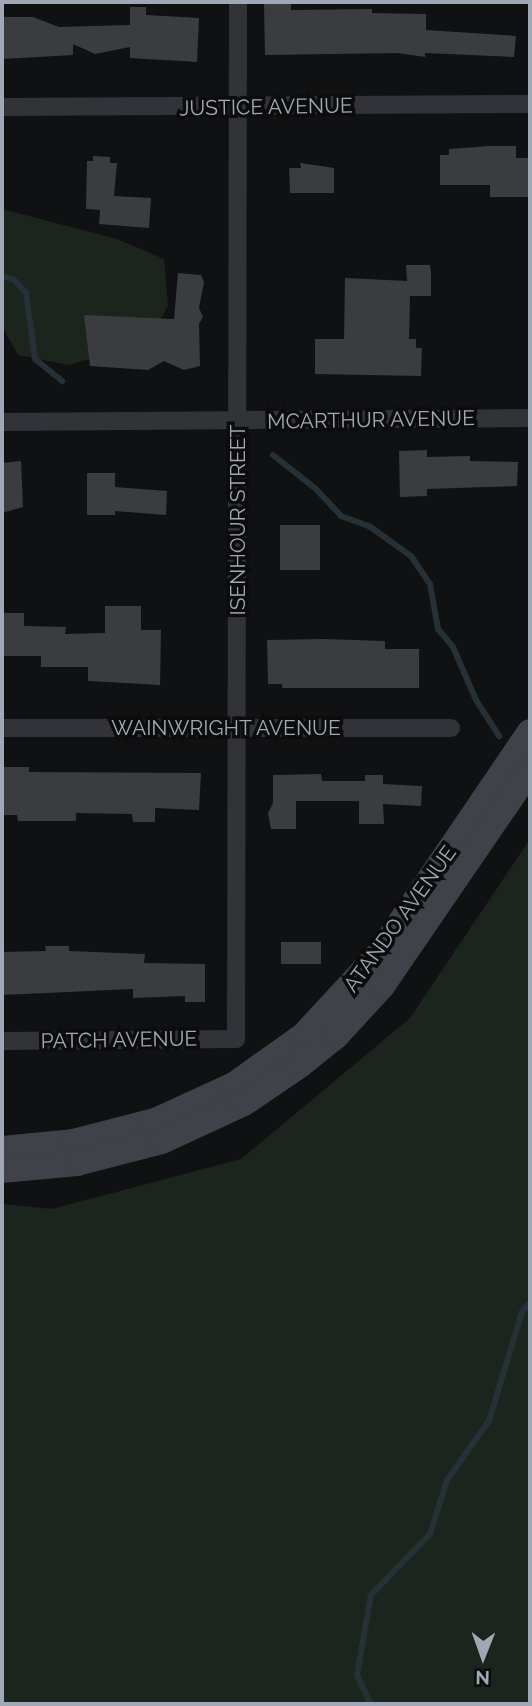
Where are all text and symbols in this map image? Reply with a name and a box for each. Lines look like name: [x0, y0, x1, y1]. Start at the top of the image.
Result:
street label: JUSTICE AVENUE: [179, 93, 353, 121]
street label: MCARTHUR AVENUE: [267, 406, 475, 434]
street label: ISENHOUR STREET: [225, 425, 251, 615]
street label: WAINWRIGHT AVENUE: [111, 715, 341, 741]
street label: ATANDO AVENUE: [338, 841, 462, 997]
street label: PATCH AVENUE: [40, 1026, 198, 1054]
north arrow: [448, 1622, 518, 1692]
text: N: [475, 1667, 490, 1689]

